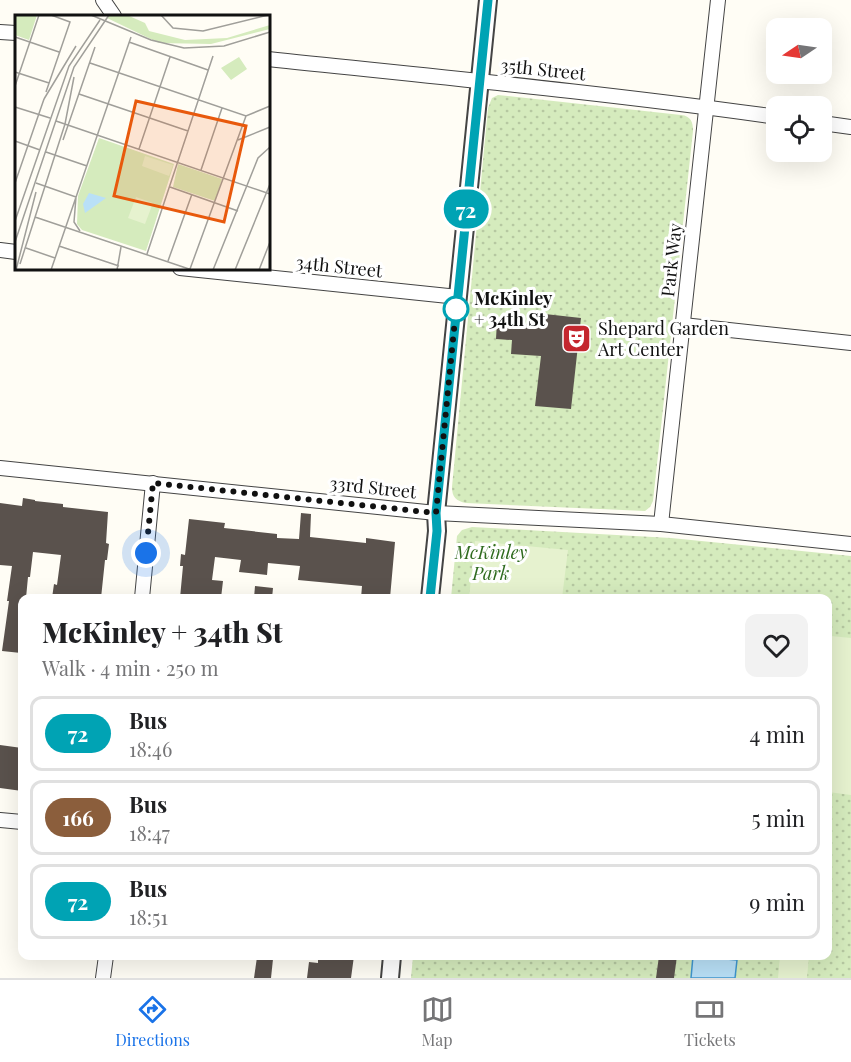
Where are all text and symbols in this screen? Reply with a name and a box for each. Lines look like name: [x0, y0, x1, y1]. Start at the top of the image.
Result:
inset map: [15, 15, 270, 270]
north arrow: [766, 18, 832, 84]
map controls: [766, 18, 832, 162]
street label: 35th Street: [499, 53, 587, 85]
button: locate: [766, 96, 832, 162]
line badge: 72: [439, 190, 493, 228]
text: 72: [456, 195, 476, 223]
street label: Park Way: [655, 222, 687, 298]
street label: 34th Street: [295, 250, 384, 283]
place label: McKinley + 34th St: [474, 286, 553, 331]
marker: McKinley + 34th St: [443, 296, 469, 322]
place label: Shepard Garden Art Center: [597, 316, 729, 361]
theatre icon: Shepard Garden Art Center: [561, 323, 593, 355]
street label: 33rd Street: [329, 471, 418, 504]
your location: [131, 538, 161, 568]
park label: McKinley Park: [454, 540, 528, 585]
text: McKinley + 34th St: [42, 613, 283, 650]
button: heart: [745, 614, 808, 677]
text: Walk · 4 min · 250 m: [42, 654, 219, 681]
text: Bus: [129, 705, 167, 735]
text: 72: [68, 719, 88, 747]
text: 4 min: [750, 719, 805, 749]
text: 18:46: [129, 735, 172, 762]
text: Bus: [129, 789, 167, 819]
text: 166: [62, 803, 94, 831]
text: 5 min: [752, 803, 805, 833]
text: 18:47: [129, 819, 170, 846]
text: Bus: [129, 873, 167, 903]
text: 72: [68, 887, 88, 915]
text: 9 min: [749, 887, 805, 917]
text: 18:51: [129, 903, 168, 930]
tab: Directions: [115, 993, 190, 1050]
tab: Map: [421, 993, 454, 1050]
tab: Tickets: [684, 993, 736, 1050]

